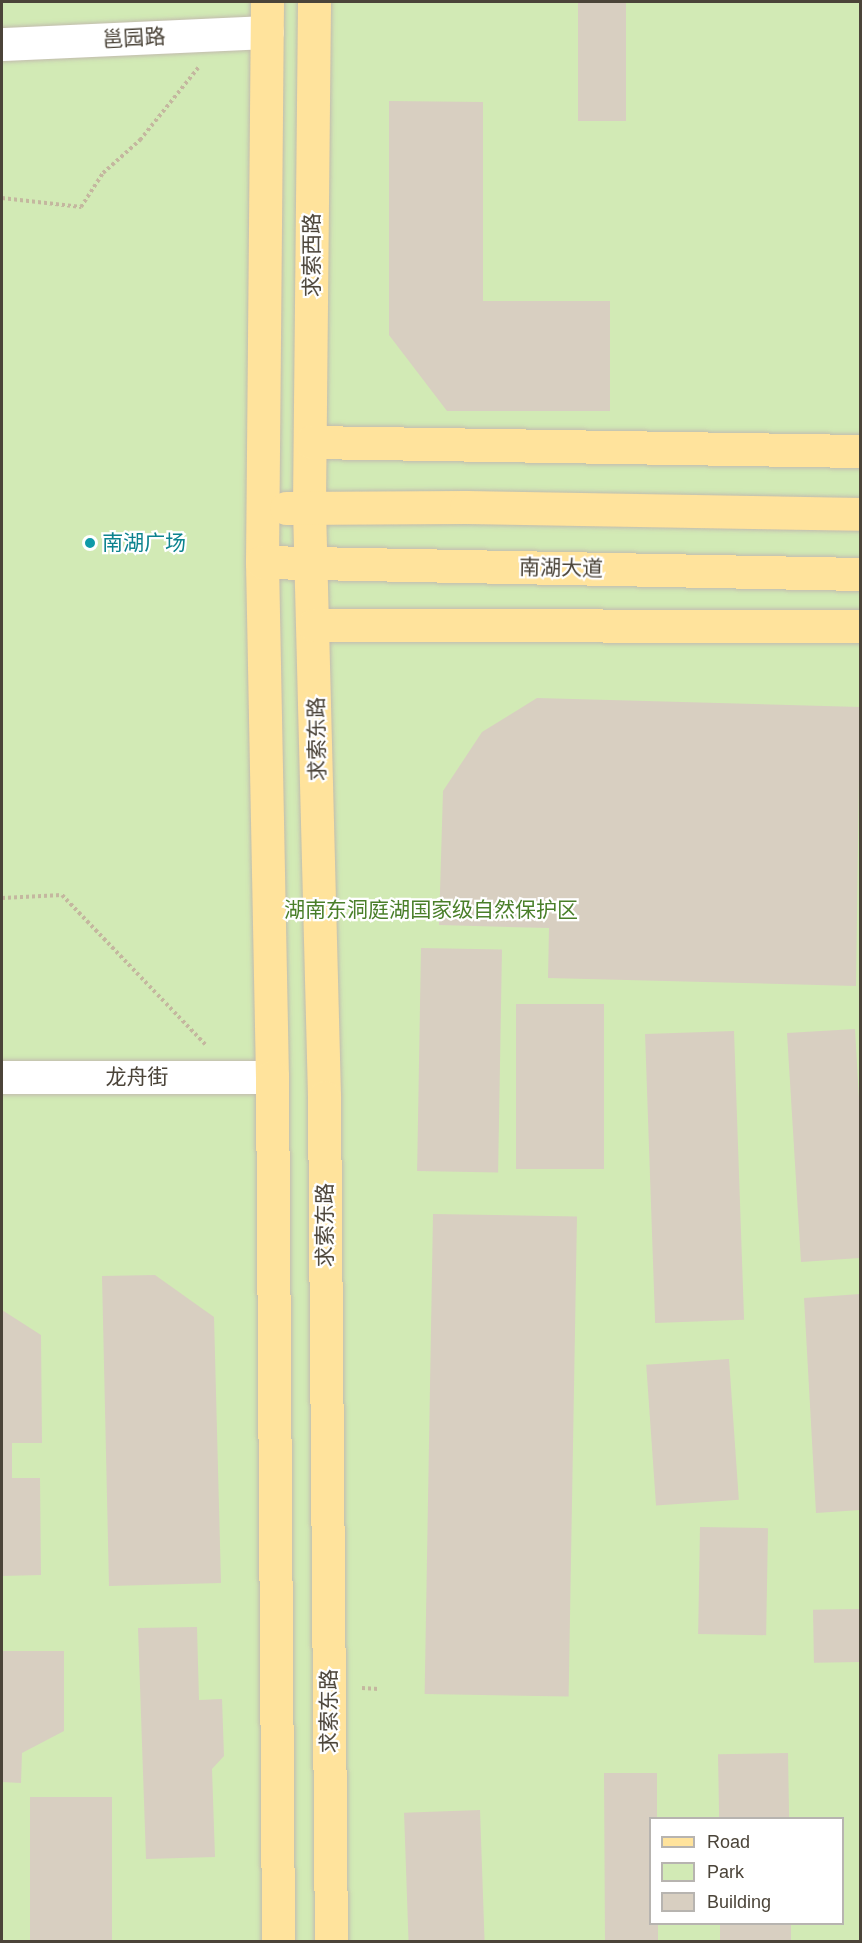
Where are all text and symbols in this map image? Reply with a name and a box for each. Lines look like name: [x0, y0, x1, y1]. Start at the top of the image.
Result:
street label: 邕园路: [102, 24, 166, 52]
street label: 求索西路: [299, 213, 325, 297]
place label: 南湖广场: [102, 530, 186, 556]
marker: 南湖广场: [83, 536, 97, 550]
street label: 南湖大道: [519, 555, 603, 581]
street label: 求索东路: [304, 697, 330, 781]
park label: 湖南东洞庭湖国家级自然保护区: [284, 897, 578, 923]
street label: 龙舟街: [106, 1064, 168, 1090]
street label: 求索东路: [312, 1183, 338, 1267]
street label: 求索东路: [316, 1669, 342, 1753]
legend: [649, 1817, 844, 1925]
text: Road: [707, 1832, 750, 1852]
text: Park: [707, 1862, 744, 1882]
text: Building: [707, 1892, 771, 1912]

